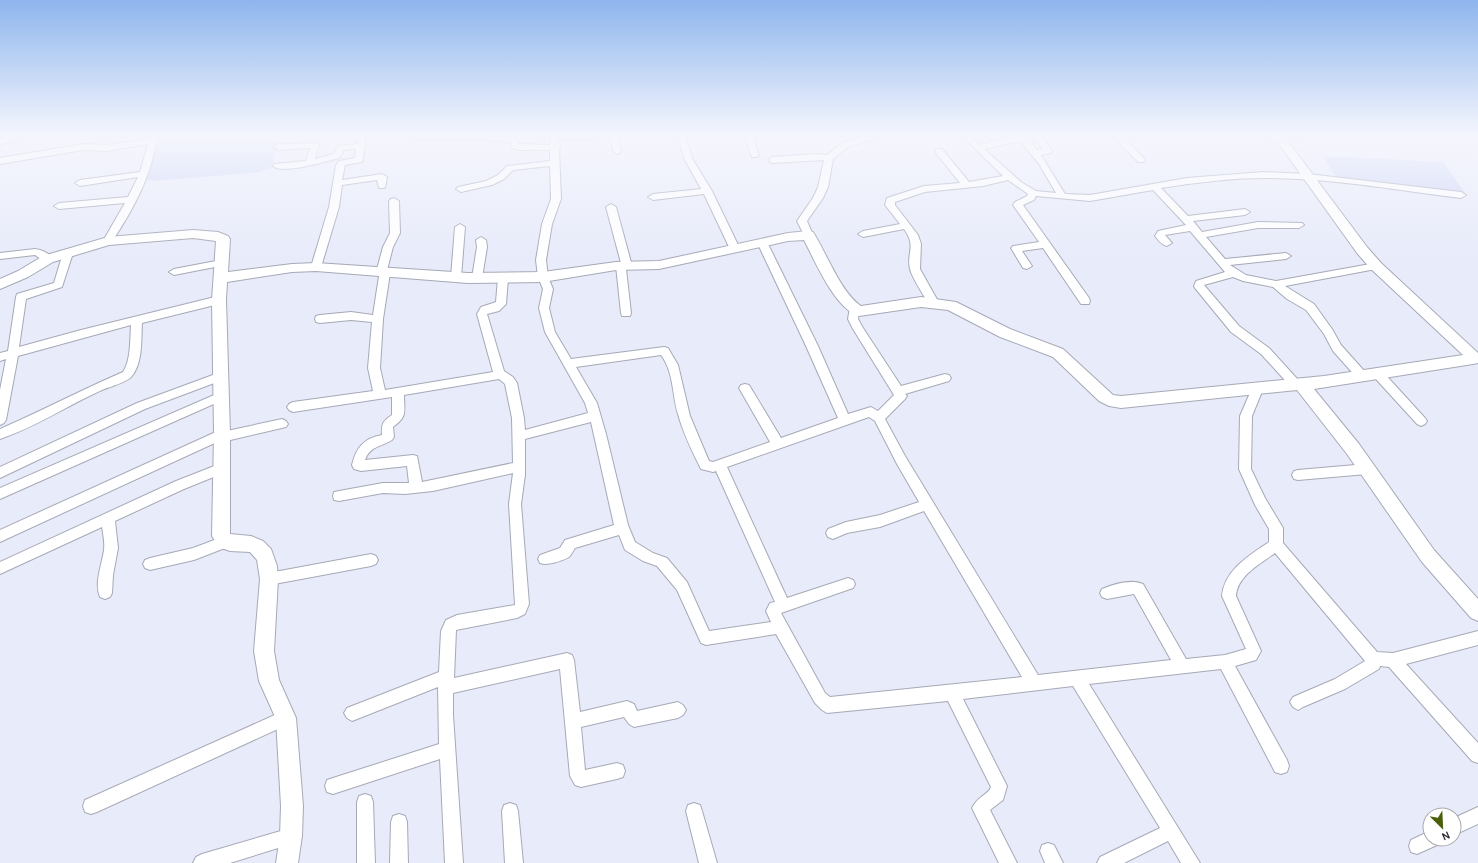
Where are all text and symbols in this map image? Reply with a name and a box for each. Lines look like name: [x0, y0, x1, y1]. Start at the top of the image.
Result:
north arrow: [1422, 807, 1462, 847]
text: N: [1440, 828, 1452, 843]

